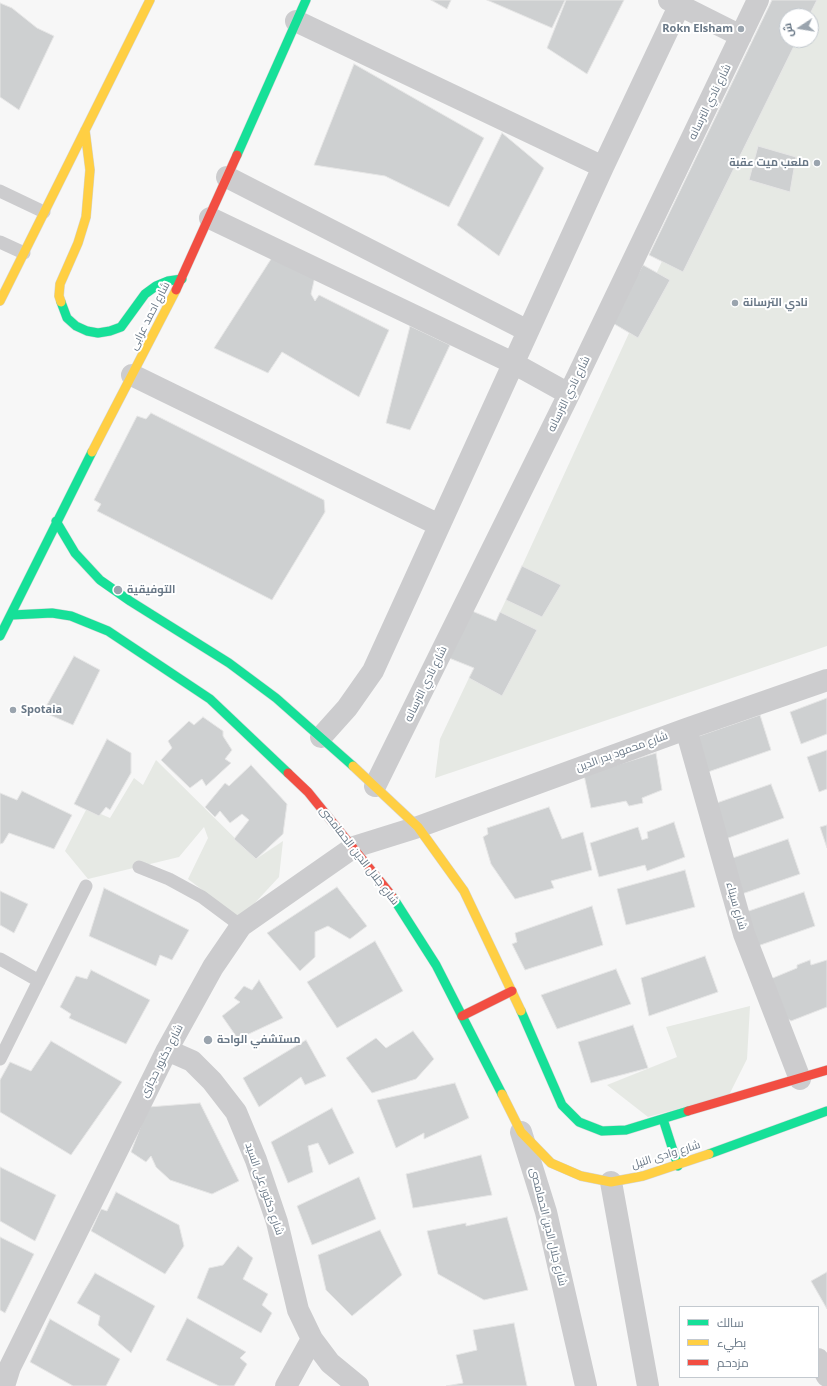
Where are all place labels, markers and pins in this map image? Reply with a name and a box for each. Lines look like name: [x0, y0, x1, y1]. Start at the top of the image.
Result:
place label: Rokn Elsham: [662, 22, 733, 36]
marker: Rokn Elsham: [736, 24, 746, 34]
place label: ملعب ميت عقبة: [729, 156, 809, 170]
marker: ملعب ميت عقبة: [812, 158, 822, 168]
place label: نادي الترسانة: [743, 296, 808, 310]
marker: نادي الترسانة: [730, 298, 740, 308]
place label: التوفيقية: [127, 583, 176, 597]
marker: التوفيقية: [112, 584, 124, 596]
place label: Spotaia: [21, 703, 62, 717]
marker: Spotaia: [8, 705, 18, 715]
place label: مستشفي الواحة: [217, 1033, 300, 1047]
marker: مستشفي الواحة: [202, 1034, 214, 1046]

